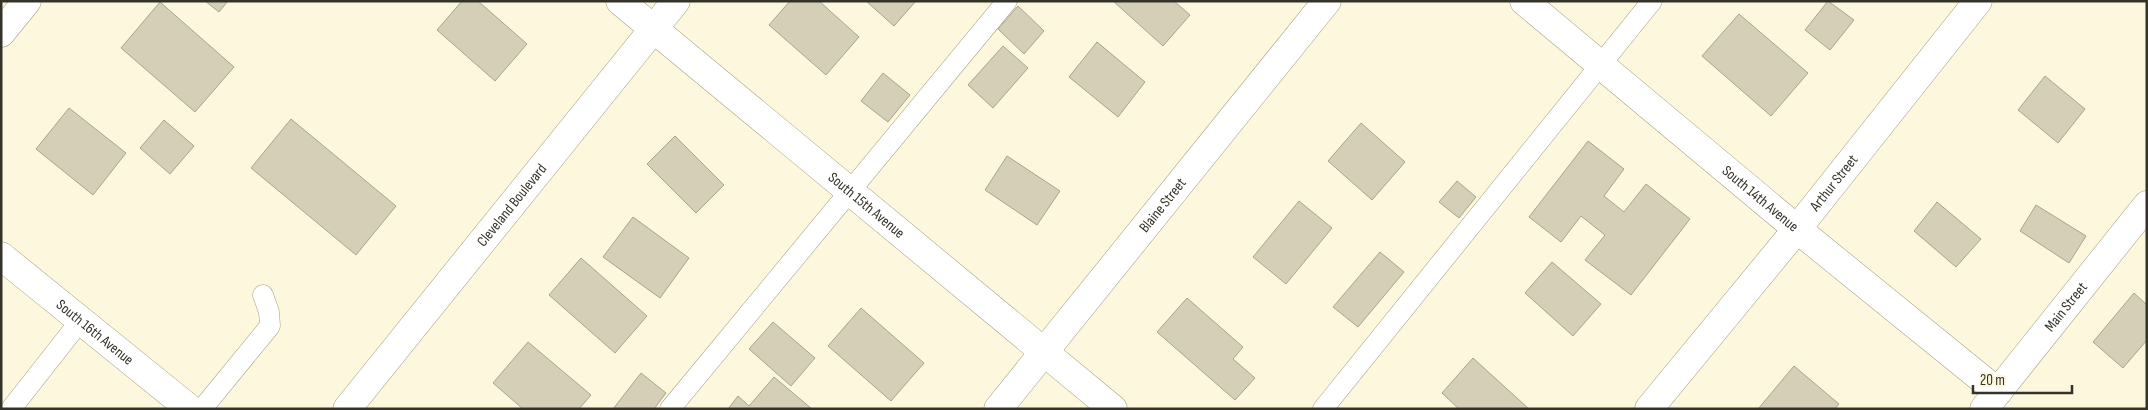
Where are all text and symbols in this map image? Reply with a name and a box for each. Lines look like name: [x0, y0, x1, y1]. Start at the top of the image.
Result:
street label: Arthur Street: [1805, 150, 1862, 216]
street label: Cleveland Boulevard: [472, 160, 551, 250]
street label: South 14th Avenue: [1718, 161, 1803, 236]
street label: South 15th Avenue: [824, 168, 909, 242]
street label: Blaine Street: [1135, 174, 1190, 236]
street label: Main Street: [2040, 278, 2092, 335]
street label: South 16th Avenue: [52, 295, 138, 369]
scale bar: [1973, 362, 2072, 394]
text: 20 m: [1980, 371, 2005, 390]

